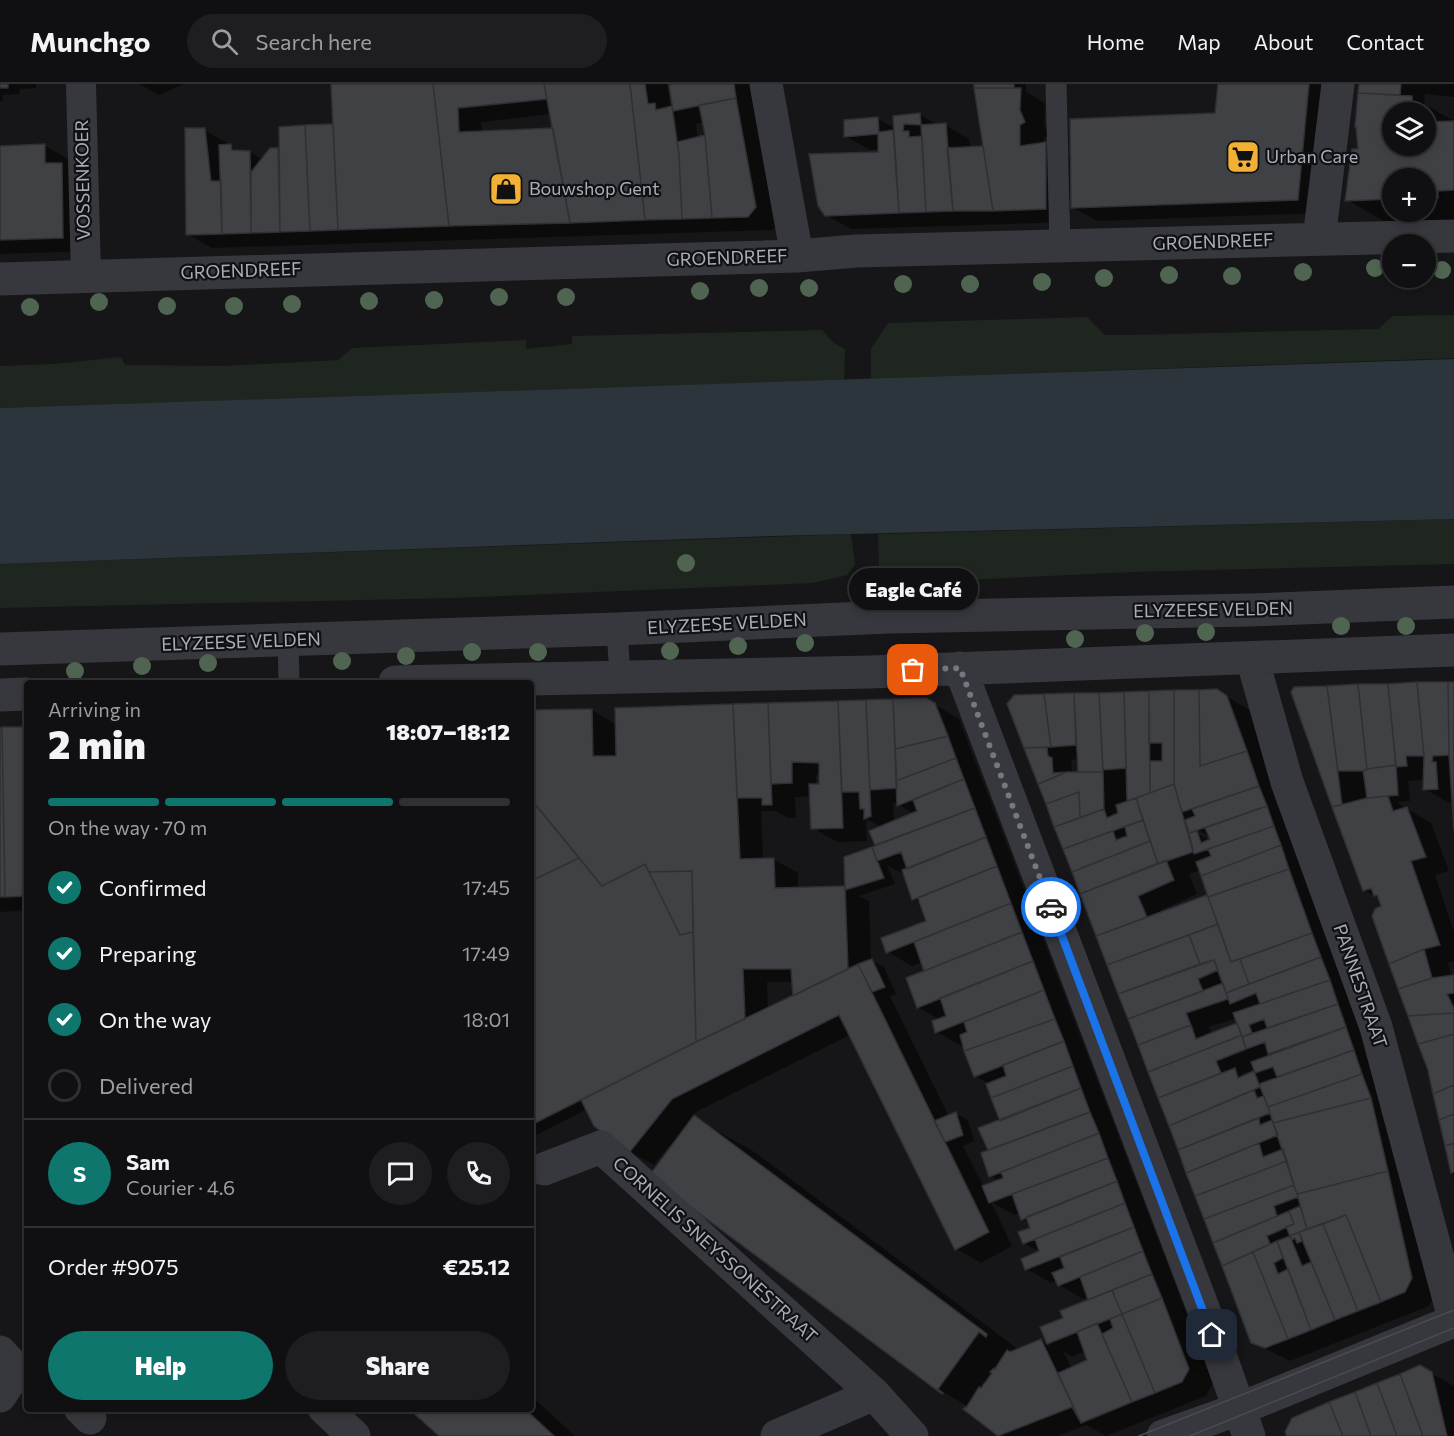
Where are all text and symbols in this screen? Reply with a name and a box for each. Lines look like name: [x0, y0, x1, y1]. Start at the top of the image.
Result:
search box: [187, 14, 607, 68]
text: Munchgo: [30, 24, 151, 58]
icon: search: [208, 25, 241, 58]
text: Search here: [256, 28, 372, 55]
text: Home: [1087, 29, 1144, 54]
text: Map: [1177, 29, 1221, 54]
text: About: [1254, 29, 1313, 54]
text: Contact: [1346, 29, 1424, 54]
map controls: [1382, 102, 1436, 288]
button: layers: [1382, 102, 1436, 156]
street label: VOSSENKOER: [70, 119, 94, 241]
supermarket icon: Urban Care: [1225, 139, 1261, 175]
place label: Urban Care: [1266, 145, 1358, 167]
button: +: [1382, 168, 1436, 222]
shop icon: Bouwshop Gent: [488, 171, 524, 207]
place label: Bouwshop Gent: [529, 177, 660, 199]
street label: GROENDREEF: [1152, 228, 1274, 254]
button: −: [1382, 234, 1436, 288]
street label: GROENDREEF: [666, 244, 788, 270]
street label: GROENDREEF: [180, 257, 302, 283]
callout: Eagle Café: [848, 568, 978, 610]
text: Eagle Café: [865, 577, 962, 601]
street label: ELYZEESE VELDEN: [1133, 597, 1293, 621]
street label: ELYZEESE VELDEN: [647, 608, 807, 638]
street label: ELYZEESE VELDEN: [161, 627, 321, 655]
pin: [887, 644, 938, 695]
icon: bag: [896, 653, 929, 686]
text: Arriving in: [48, 697, 141, 721]
text: 18:07–18:12: [386, 718, 510, 745]
text: 2 min: [48, 719, 146, 767]
text: On the way · 70 m: [48, 815, 207, 839]
icon: check: [48, 871, 81, 904]
text: Confirmed: [99, 874, 206, 901]
text: 17:45: [463, 875, 510, 899]
courier: [1021, 877, 1081, 937]
icon: car: [1035, 891, 1068, 924]
street label: PANNESTRAAT: [1329, 921, 1392, 1050]
icon: check: [48, 937, 81, 970]
text: Preparing: [99, 940, 196, 967]
text: 17:49: [462, 941, 510, 965]
icon: check: [48, 1003, 81, 1036]
text: On the way: [99, 1006, 211, 1033]
text: 18:01: [463, 1007, 510, 1031]
text: Delivered: [99, 1072, 193, 1099]
button: chat: [369, 1142, 432, 1205]
button: phone: [447, 1142, 510, 1205]
text: Sam: [126, 1148, 170, 1175]
street label: CORNELIS SNEYSSONESTRAAT: [609, 1152, 822, 1347]
text: S: [73, 1160, 86, 1187]
text: Courier · 4.6: [126, 1175, 235, 1199]
text: Order #9075: [48, 1253, 179, 1280]
text: €25.12: [443, 1253, 510, 1280]
pin: [1186, 1309, 1237, 1360]
icon: home: [1195, 1318, 1228, 1351]
button: Help: [48, 1331, 273, 1400]
button: Share: [285, 1331, 510, 1400]

